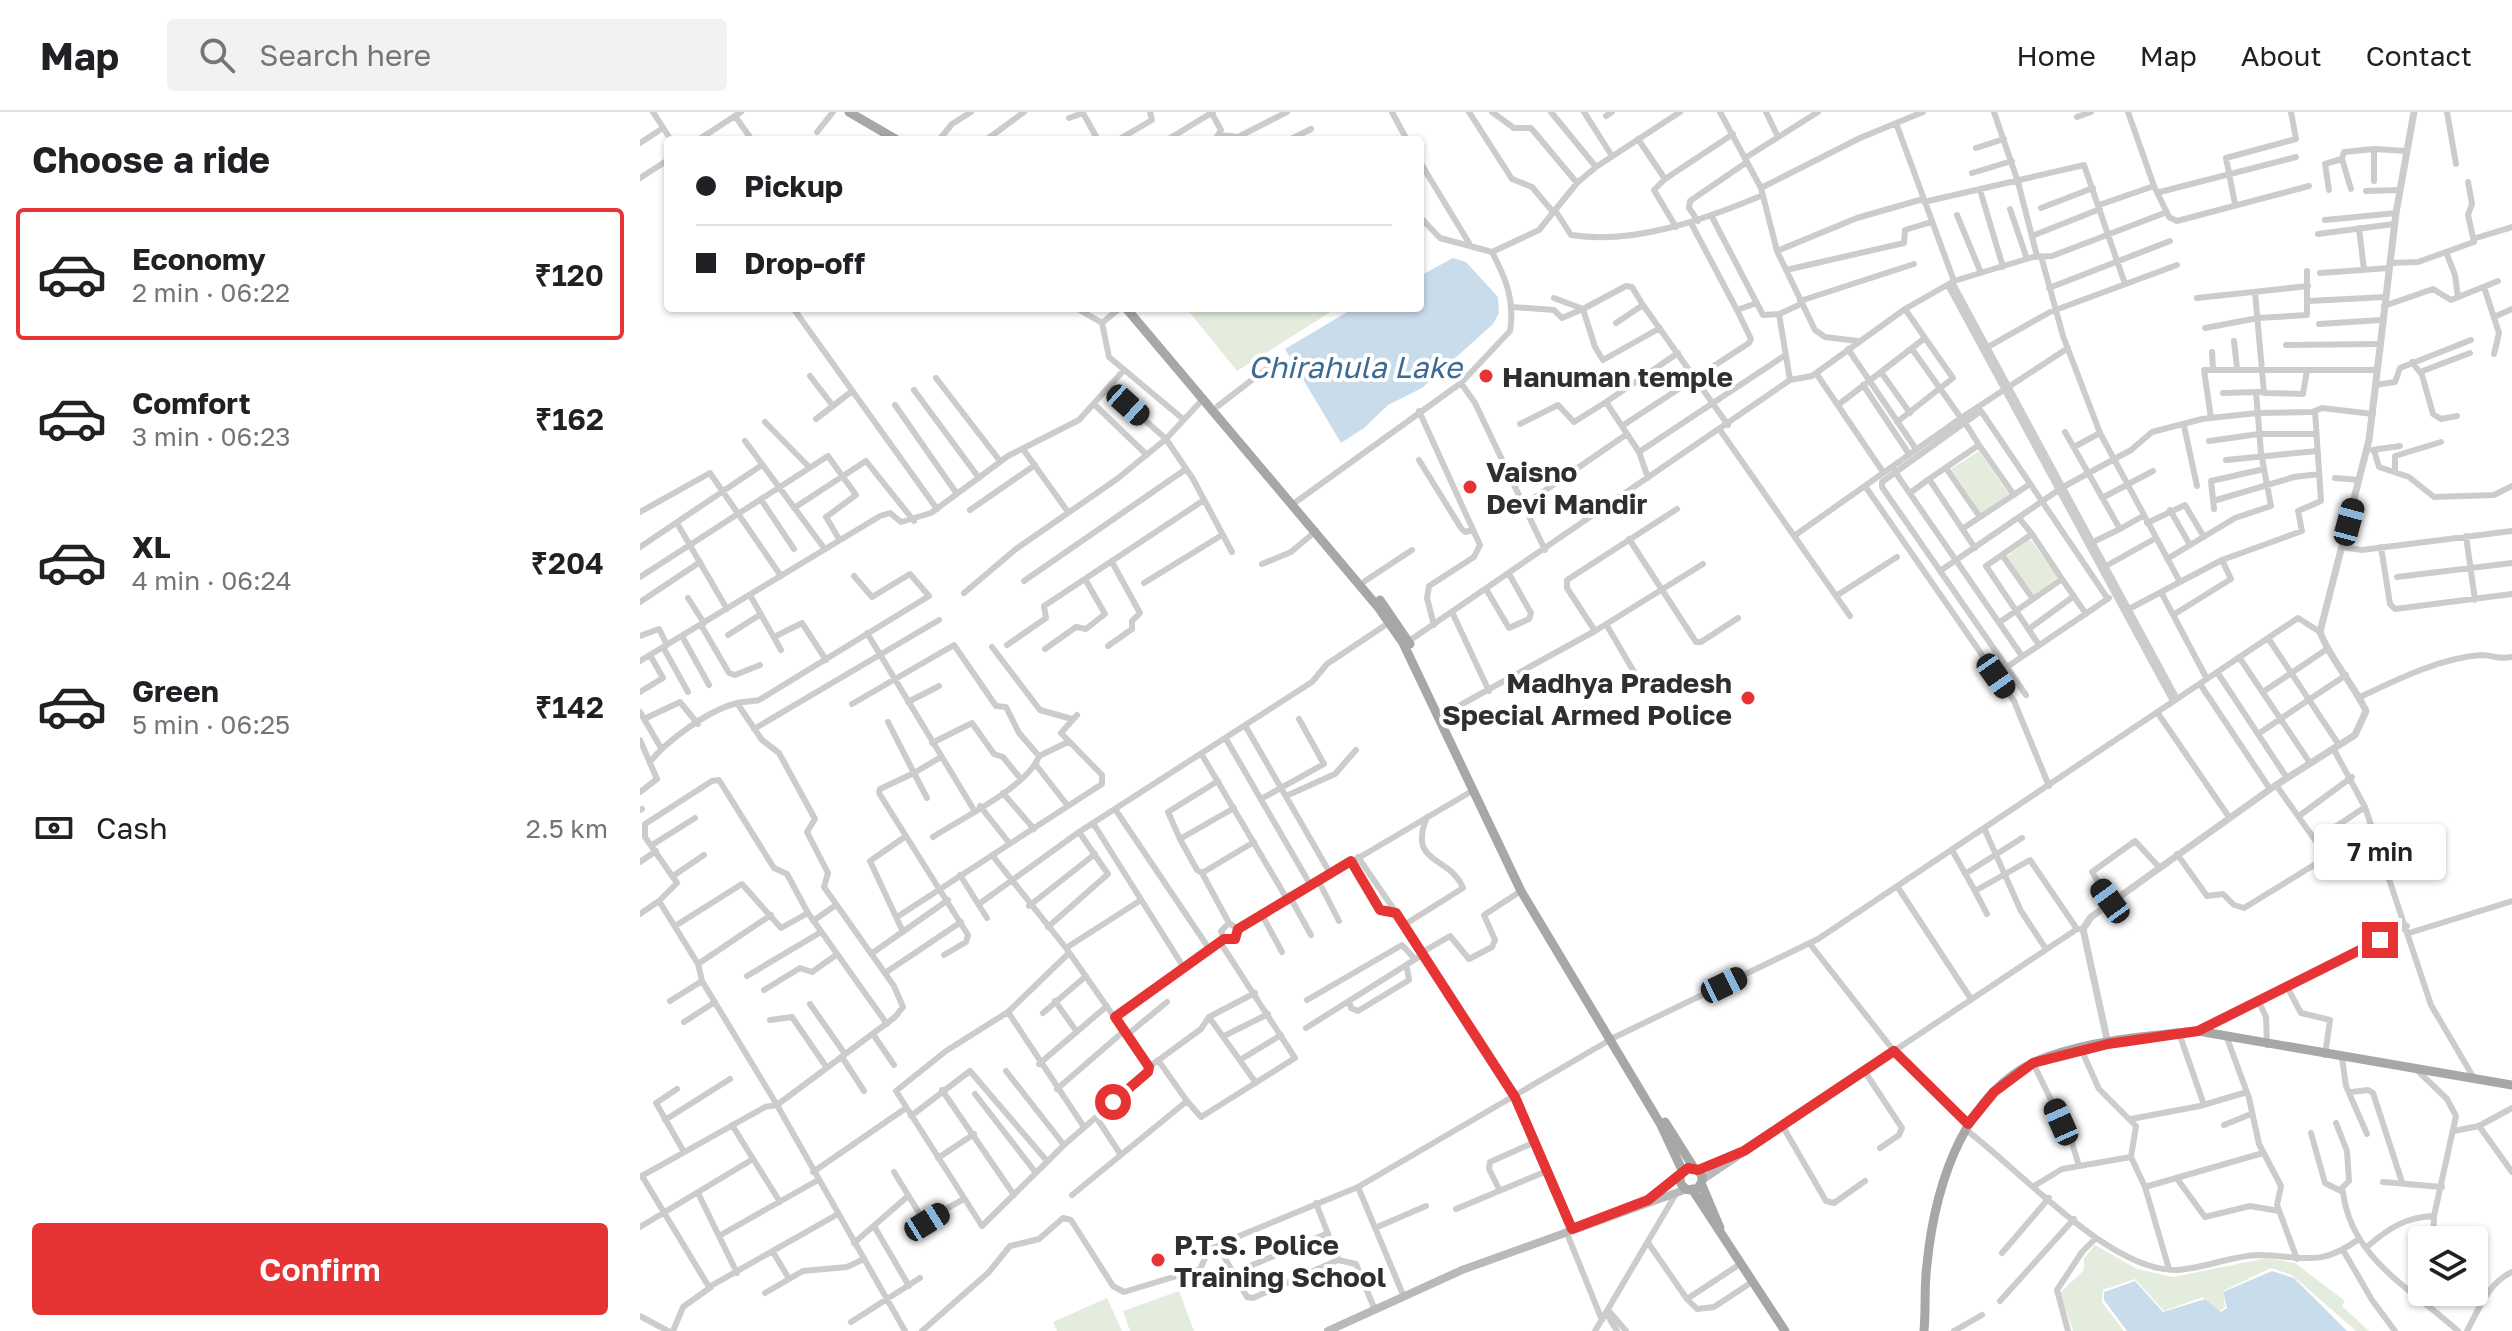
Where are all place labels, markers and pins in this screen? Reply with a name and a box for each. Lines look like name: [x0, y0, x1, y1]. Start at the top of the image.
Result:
place label: Hanuman temple: [1502, 360, 1733, 393]
marker: Hanuman temple: [1477, 367, 1495, 385]
place label: Vaisno Devi Mandir: [1486, 455, 1647, 520]
marker: Vaisno Devi Mandir: [1461, 478, 1479, 496]
place label: Madhya Pradesh Special Armed Police: [1442, 666, 1732, 731]
marker: Madhya Pradesh Special Armed Police: [1739, 689, 1757, 707]
place label: P.T.S. Police Training School: [1174, 1228, 1386, 1293]
marker: P.T.S. Police Training School: [1149, 1251, 1167, 1269]

